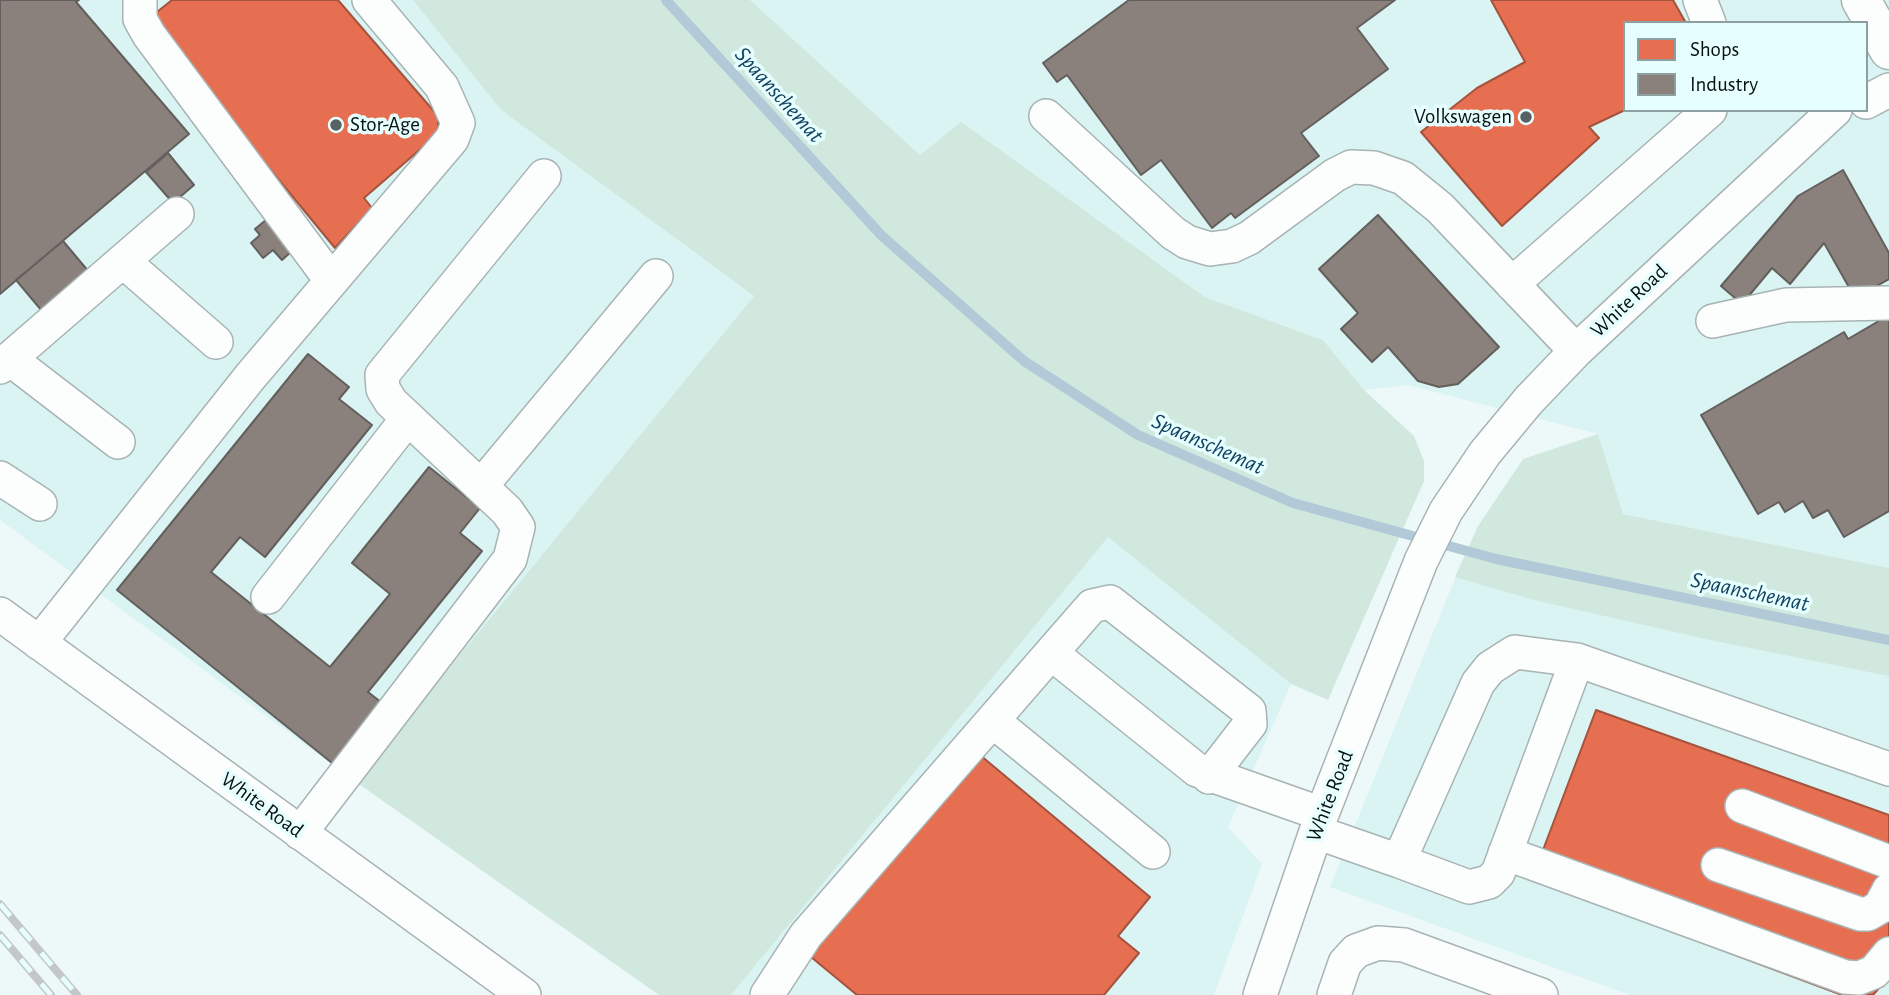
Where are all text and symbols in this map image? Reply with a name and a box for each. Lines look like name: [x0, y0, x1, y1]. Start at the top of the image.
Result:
legend: [1623, 21, 1868, 112]
text: Shops: [1690, 39, 1739, 60]
water label: Spaanschemat: [729, 41, 829, 149]
text: Industry: [1690, 74, 1758, 95]
place label: Volkswagen: [1414, 104, 1512, 130]
marker: Volkswagen: [1518, 109, 1534, 125]
place label: Stor-Age: [350, 112, 420, 138]
marker: Stor-Age: [328, 117, 344, 133]
street label: White Road: [1585, 259, 1673, 343]
water label: Spaanschemat: [1148, 407, 1268, 481]
water label: Spaanschemat: [1688, 566, 1812, 618]
street label: White Road: [1301, 747, 1359, 845]
street label: White Road: [216, 767, 308, 843]

